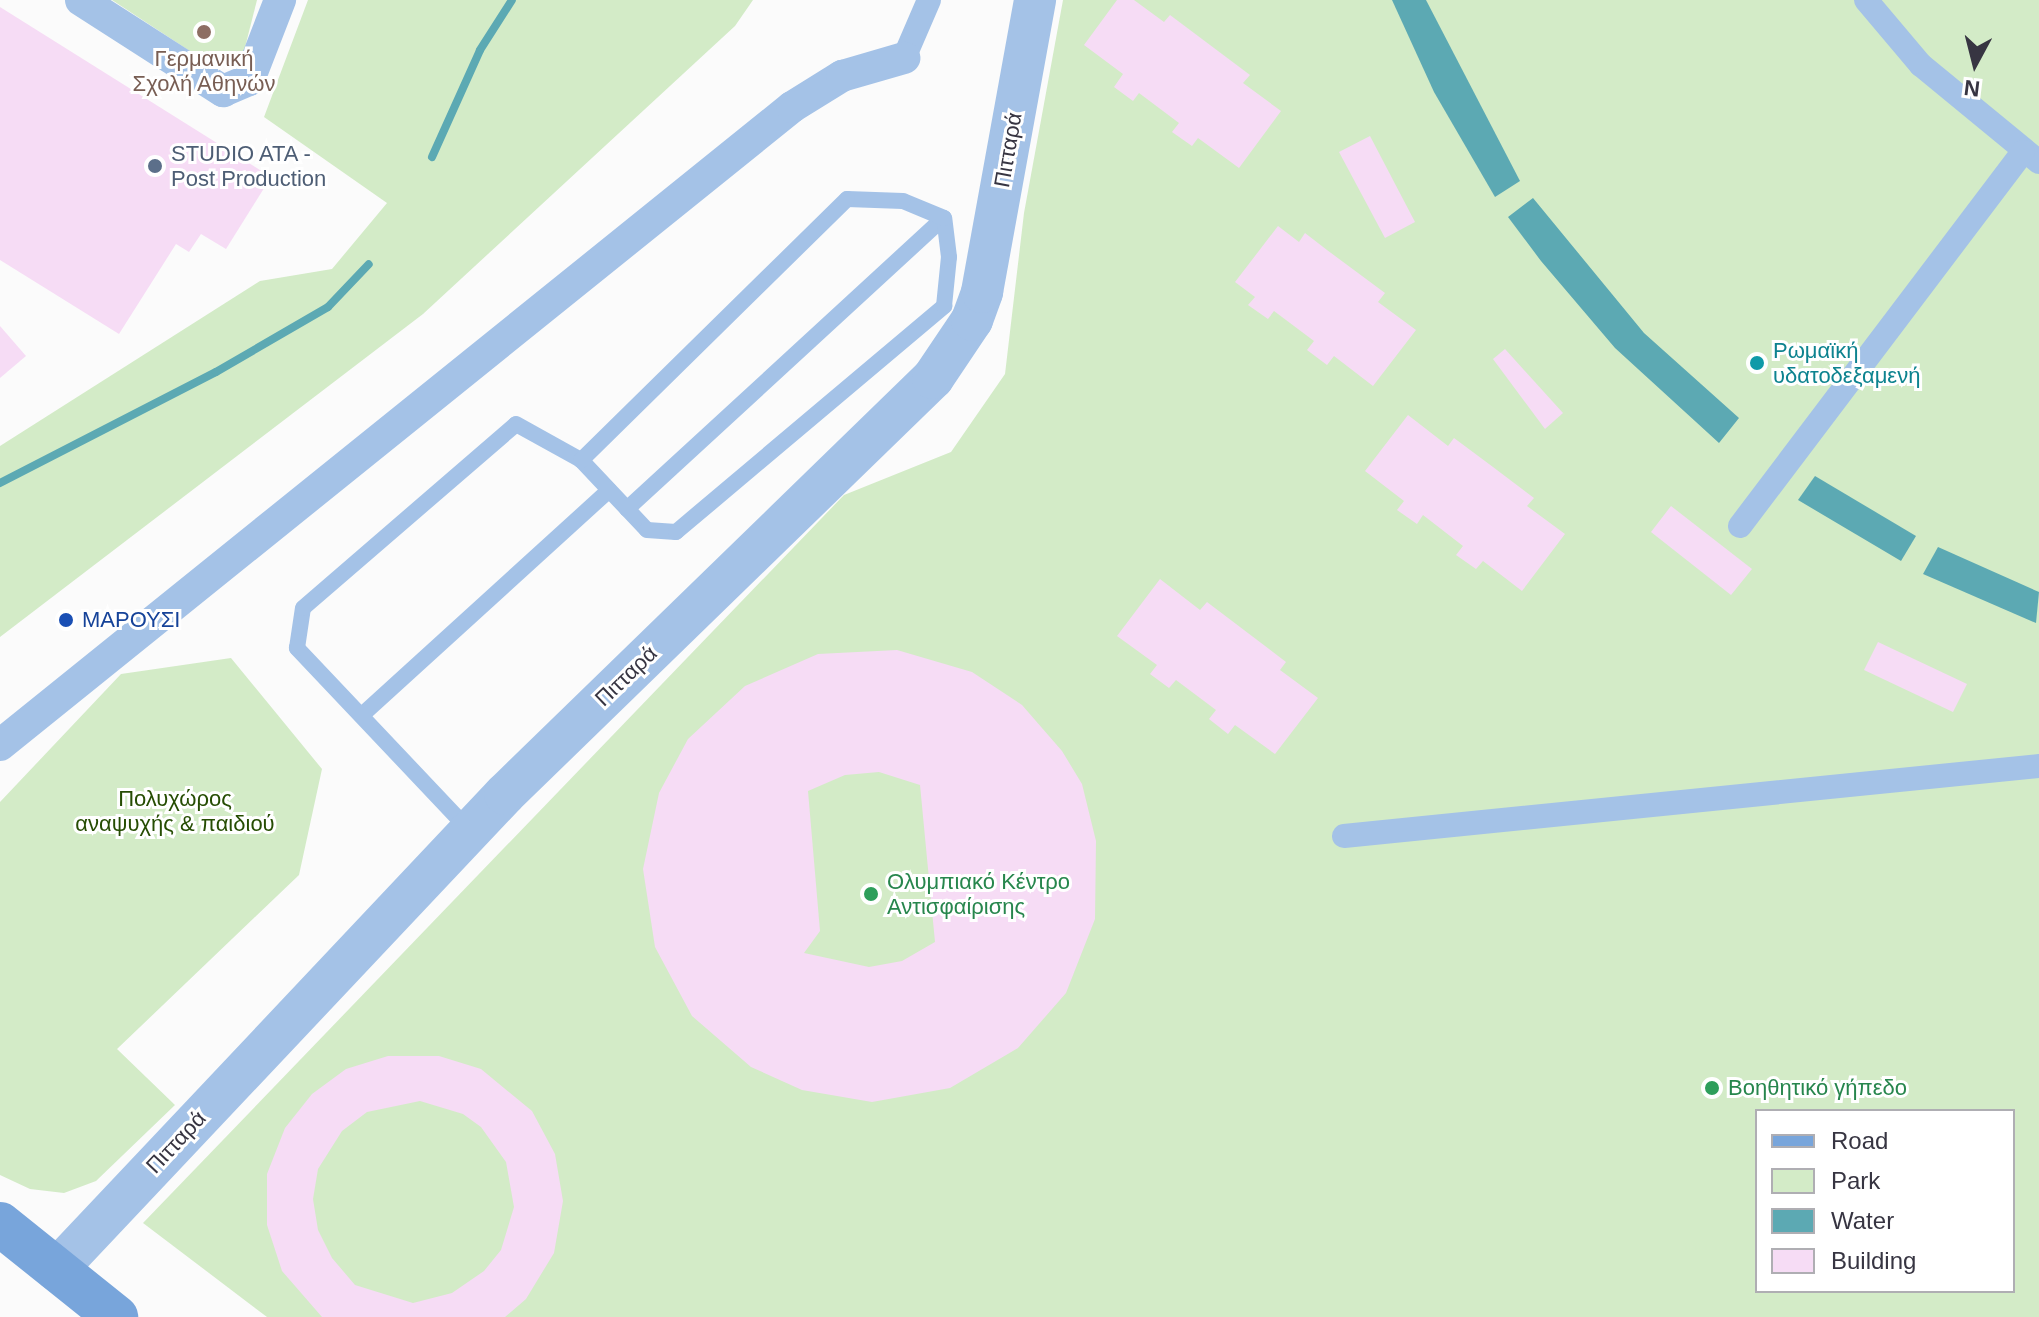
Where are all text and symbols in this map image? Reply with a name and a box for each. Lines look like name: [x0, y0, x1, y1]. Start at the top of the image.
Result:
marker: Γερμανική Σχολή Αθηνών: [195, 23, 213, 41]
north arrow: [1935, 24, 2015, 104]
place label: Γερμανική Σχολή Αθηνών: [132, 45, 276, 96]
text: N: [1963, 75, 1981, 102]
street label: Πιτταρά: [988, 110, 1028, 190]
place label: STUDIO ATA - Post Production: [171, 140, 326, 192]
marker: STUDIO ATA - Post Production: [146, 157, 164, 175]
place label: Ρωμαϊκή υδατοδεξαμενή: [1773, 337, 1920, 388]
marker: Ρωμαϊκή υδατοδεξαμενή: [1748, 354, 1766, 372]
place label: ΜΑΡΟΥΣΙ: [82, 607, 180, 633]
marker: ΜΑΡΟΥΣΙ: [57, 611, 75, 629]
street label: Πιτταρά: [590, 640, 662, 712]
park label: Πολυχώρος αναψυχής & παιδιού: [75, 785, 275, 836]
place label: Ολυμπιακό Κέντρο Αντισφαίρισης: [887, 868, 1070, 920]
marker: Ολυμπιακό Κέντρο Αντισφαίρισης: [862, 885, 880, 903]
place label: Βοηθητικό γήπεδο: [1728, 1075, 1907, 1101]
marker: Βοηθητικό γήπεδο: [1703, 1079, 1721, 1097]
street label: Πιτταρά: [140, 1105, 212, 1179]
legend: [1755, 1109, 2015, 1293]
text: Road: [1831, 1127, 1888, 1154]
text: Park: [1831, 1167, 1880, 1194]
text: Water: [1831, 1207, 1894, 1234]
text: Building: [1831, 1247, 1916, 1274]

